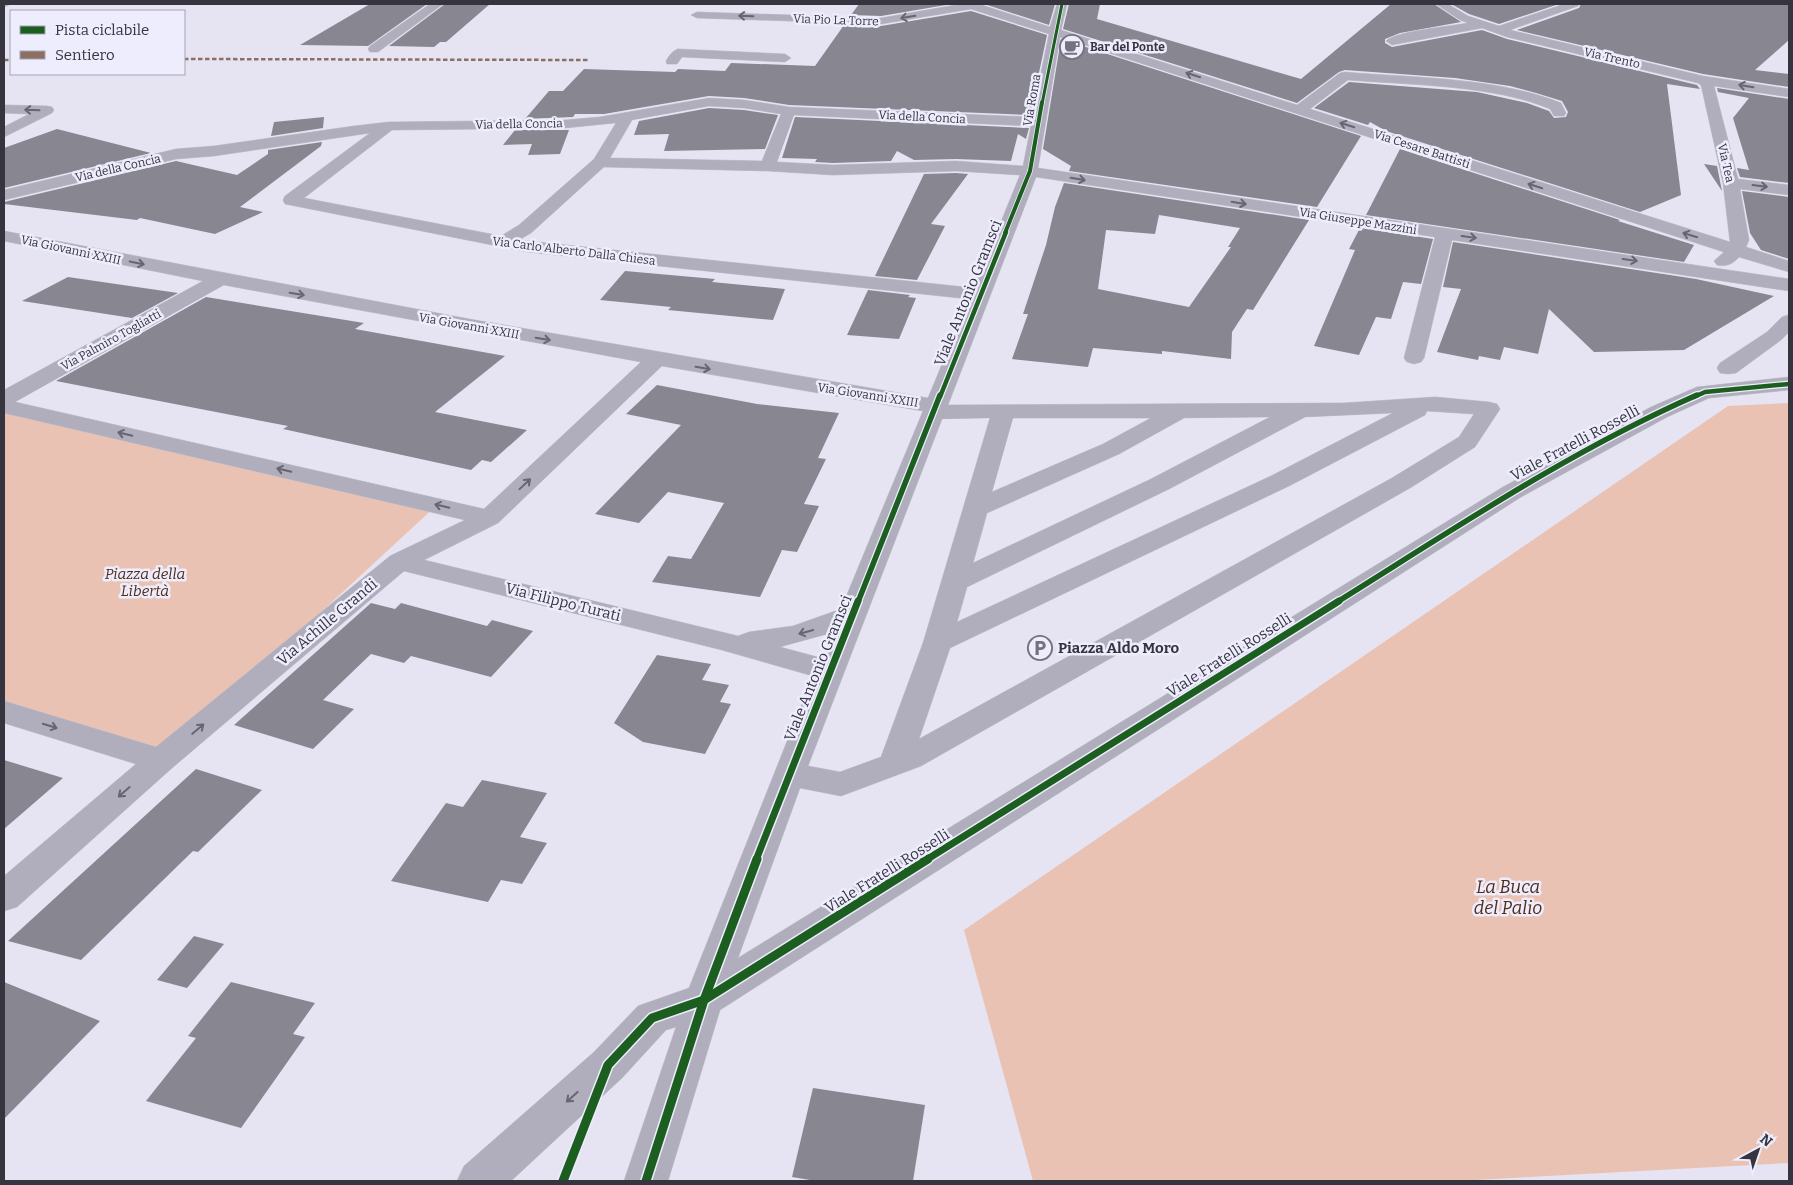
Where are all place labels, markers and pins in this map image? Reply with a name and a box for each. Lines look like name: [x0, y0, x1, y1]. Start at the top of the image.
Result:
cafe icon: Bar del Ponte: [1059, 34, 1085, 60]
place label: Bar del Ponte: [1090, 40, 1165, 54]
parking icon: Piazza Aldo Moro: [1027, 635, 1053, 661]
place label: Piazza Aldo Moro: [1058, 639, 1180, 657]

